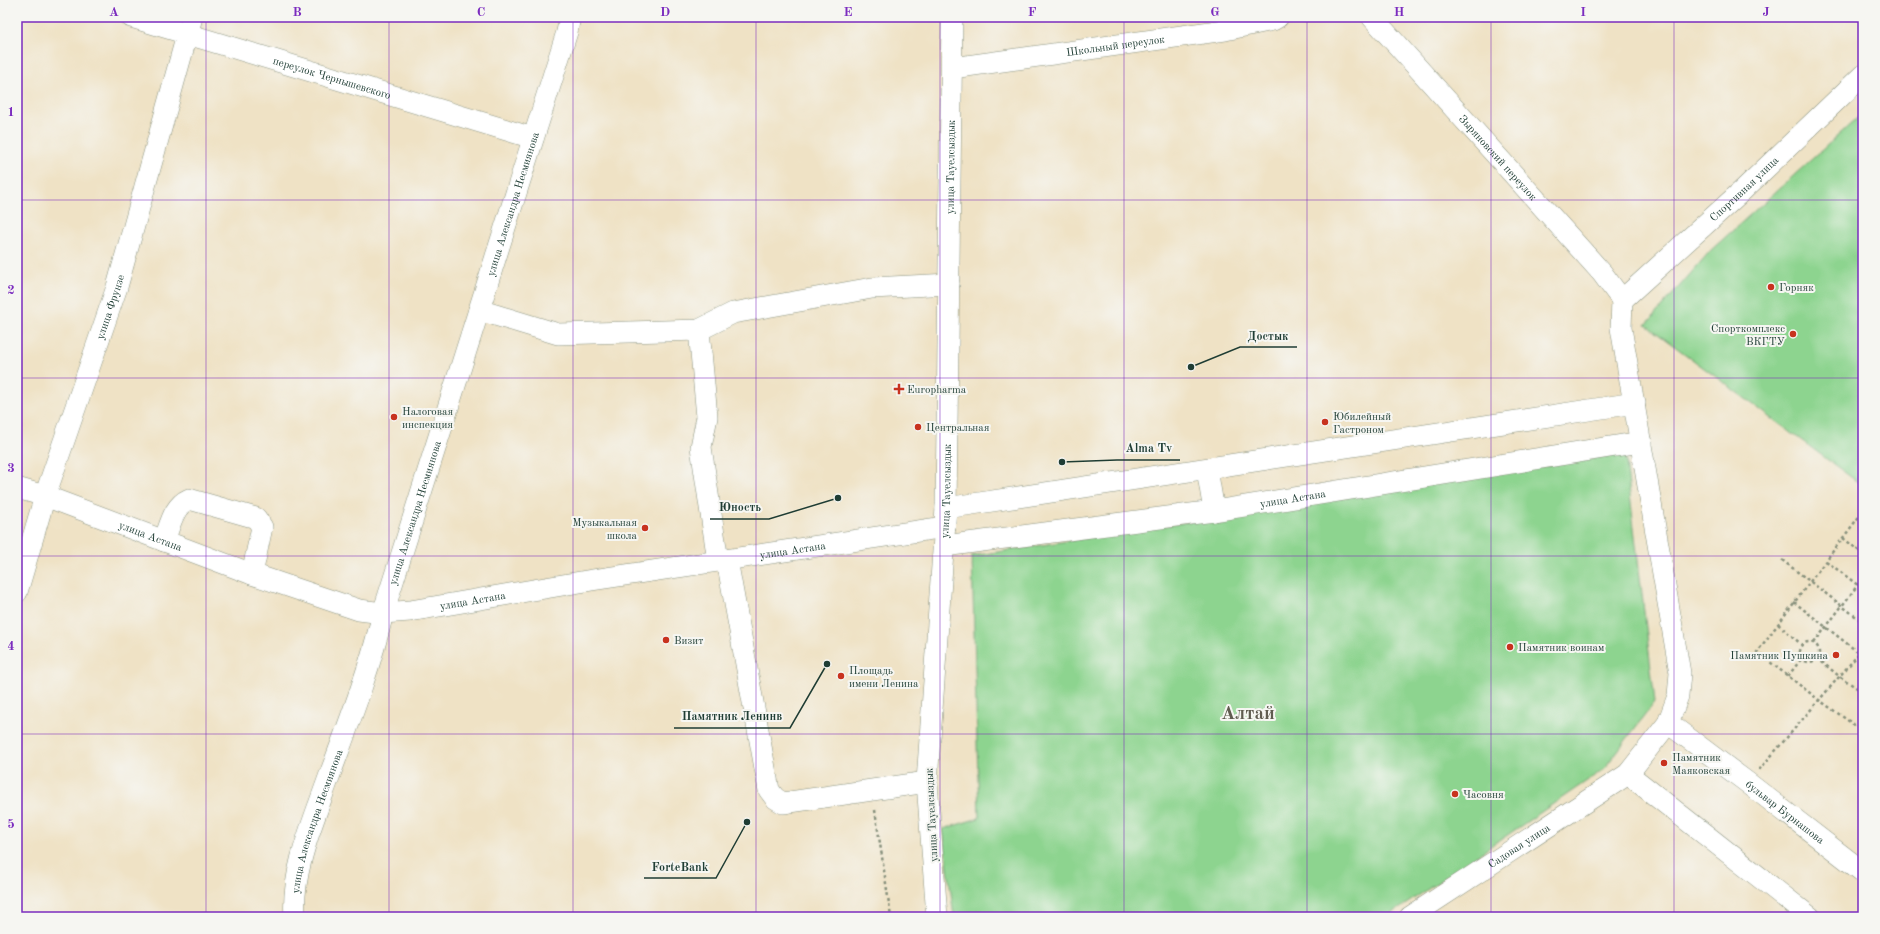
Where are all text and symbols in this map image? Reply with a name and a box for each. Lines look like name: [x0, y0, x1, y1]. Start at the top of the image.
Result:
text: A: [109, 6, 119, 19]
text: B: [292, 6, 302, 19]
text: C: [477, 6, 485, 19]
text: D: [660, 6, 670, 19]
text: E: [844, 6, 853, 19]
text: F: [1028, 6, 1037, 19]
text: G: [1210, 6, 1220, 19]
text: H: [1394, 6, 1405, 19]
text: I: [1580, 6, 1586, 19]
text: J: [1762, 6, 1770, 19]
street label: Школьный переулок: [1066, 34, 1166, 59]
street label: переулок Чернышевского: [271, 56, 392, 102]
text: 1: [7, 106, 15, 119]
street label: Зыряновский переулок: [1456, 114, 1539, 204]
street label: улица Тауелсыздык: [946, 119, 958, 214]
street label: улица Александра Несмиянова: [486, 131, 542, 278]
street label: Спортивная улица: [1708, 155, 1782, 224]
street label: улица Фрунзе: [95, 274, 127, 341]
marker: Горняк: [1766, 282, 1776, 292]
place label: Горняк: [1779, 283, 1814, 294]
text: 2: [7, 284, 15, 297]
callout: Достык: [1240, 323, 1297, 347]
place label: Спорткомплекс ВКГТУ: [1711, 324, 1786, 348]
marker: Спорткомплекс ВКГТУ: [1788, 329, 1798, 339]
text: Достык: [1248, 331, 1289, 343]
marker: Europharma: [894, 384, 904, 394]
place label: Europharma: [907, 385, 967, 396]
place label: Налоговая инспекция: [402, 407, 453, 431]
marker: Налоговая инспекция: [389, 412, 399, 422]
place label: Юбилейный Гастроном: [1333, 412, 1391, 436]
marker: Юбилейный Гастроном: [1320, 417, 1330, 427]
marker: Центральная: [913, 422, 923, 432]
place label: Центральная: [926, 423, 990, 434]
callout: Alma Tv: [1117, 436, 1180, 460]
street label: улица Александра Несмиянова: [388, 439, 444, 587]
street label: улица Тауелсыздык: [940, 443, 954, 539]
text: Alma Tv: [1126, 443, 1172, 455]
text: 3: [7, 462, 15, 475]
street label: улица Астана: [1259, 489, 1327, 510]
callout: Юность: [710, 495, 769, 519]
text: Юность: [719, 502, 761, 514]
place label: Музыкальная школа: [572, 518, 638, 542]
street label: улица Астана: [117, 520, 184, 554]
marker: Музыкальная школа: [640, 523, 650, 533]
street label: улица Астана: [759, 541, 827, 562]
street label: улица Астана: [439, 591, 507, 613]
marker: Визит: [661, 635, 671, 645]
place label: Визит: [674, 636, 703, 647]
text: 4: [7, 640, 15, 653]
marker: Памятник воинам: [1505, 642, 1515, 652]
place label: Памятник воинам: [1518, 643, 1604, 654]
marker: Памятник Пушкина: [1831, 650, 1841, 660]
place label: Памятник Пушкина: [1730, 651, 1829, 662]
place label: Площадь имени Ленина: [849, 666, 919, 690]
marker: Площадь имени Ленина: [836, 671, 846, 681]
callout: Памятник Ленинв: [674, 704, 790, 728]
district label: Алтай: [1221, 705, 1275, 724]
text: Памятник Ленинв: [682, 711, 782, 723]
street label: улица Александра Несмиянова: [291, 748, 346, 894]
place label: Памятник Маяковская: [1672, 753, 1730, 777]
marker: Памятник Маяковская: [1659, 758, 1669, 768]
street label: улица Тауелсыздык: [925, 767, 940, 862]
street label: бульвар Бурнашова: [1743, 779, 1826, 847]
marker: Часовня: [1450, 789, 1460, 799]
place label: Часовня: [1463, 790, 1504, 801]
text: 5: [7, 818, 15, 831]
street label: Садовая улица: [1487, 822, 1553, 871]
callout: ForteBank: [644, 854, 716, 878]
text: ForteBank: [652, 862, 709, 874]

